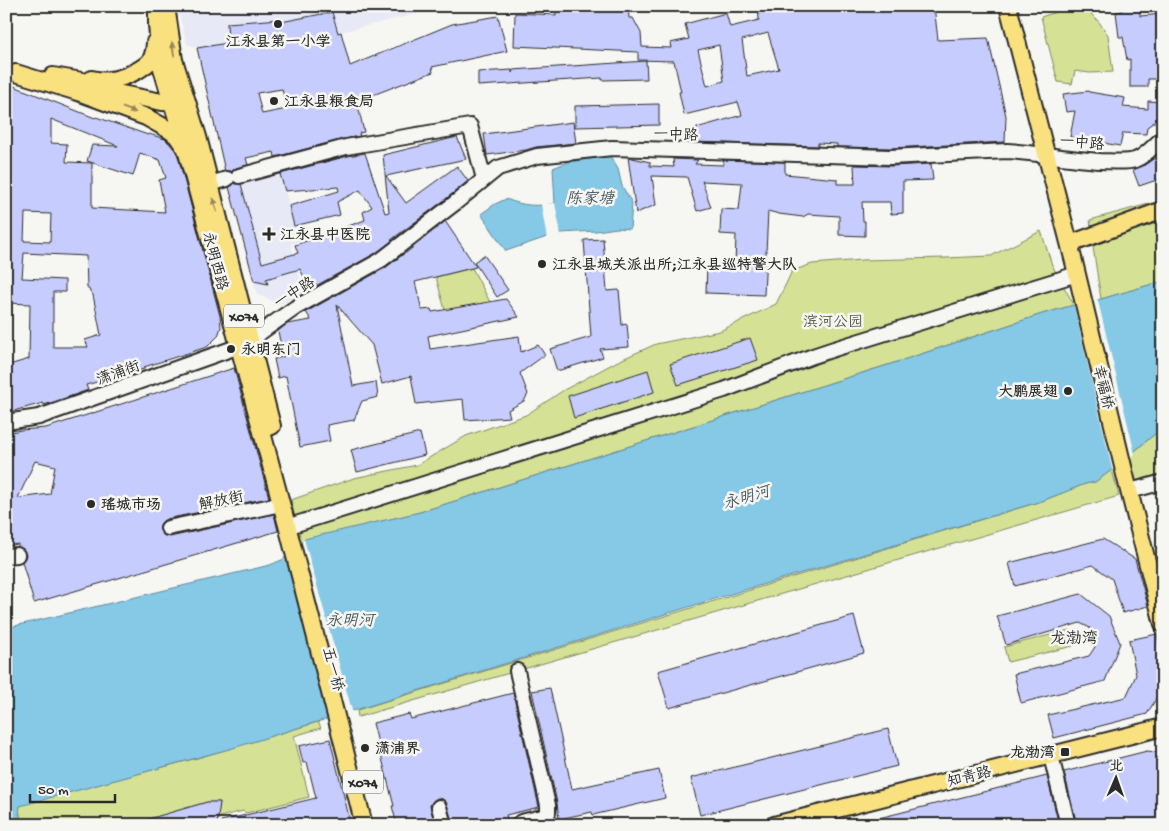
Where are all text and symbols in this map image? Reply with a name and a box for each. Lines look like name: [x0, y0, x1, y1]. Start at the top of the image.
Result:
marker: 江永县第一小学: [272, 18, 284, 30]
place label: 江永县第一小学: [225, 34, 331, 52]
one-way arrow: [168, 41, 176, 57]
place label: 江永县粮食局: [284, 94, 374, 112]
marker: 江永县粮食局: [268, 95, 280, 107]
one-way arrow: [121, 107, 136, 114]
street label: 一中路: [653, 126, 699, 146]
street label: 一中路: [1059, 133, 1105, 155]
water label: 陈家塘: [566, 189, 616, 210]
one-way arrow: [211, 198, 219, 213]
place label: 江永县中医院: [280, 226, 370, 245]
marker: 江永县中医院: [262, 227, 276, 241]
street label: 永明西路: [198, 230, 231, 293]
place label: 江永县城关派出所;江永县巡特警大队: [552, 256, 797, 275]
marker: 江永县城关派出所;江永县巡特警大队: [536, 258, 548, 270]
street label: 一中路: [271, 274, 319, 313]
road number: X074: [224, 304, 264, 328]
park label: 滨河公园: [803, 314, 863, 332]
place label: 永明东门: [241, 342, 301, 360]
marker: 永明东门: [225, 343, 237, 355]
street label: 潇浦街: [94, 358, 143, 390]
street label: 幸福桥: [1088, 363, 1116, 412]
place label: 大鹏展翅: [998, 384, 1058, 402]
marker: 大鹏展翅: [1062, 385, 1074, 397]
water label: 永明河: [721, 482, 776, 515]
street label: 解放街: [198, 488, 245, 515]
place label: 瑶城市场: [101, 497, 161, 515]
marker: 瑶城市场: [85, 498, 97, 510]
water label: 永明河: [326, 612, 377, 632]
district label: 龙渤湾: [1050, 629, 1098, 650]
street label: 五一桥: [318, 645, 347, 694]
place label: 潇浦界: [375, 741, 420, 759]
marker: 潇浦界: [359, 742, 371, 754]
place label: 龙渤湾: [1010, 745, 1055, 763]
marker: 龙渤湾: [1059, 746, 1071, 758]
north arrow: [1092, 754, 1142, 804]
text: 北: [1109, 759, 1124, 776]
street label: 知青路: [945, 764, 994, 792]
road number: X074: [343, 770, 383, 794]
scale bar: [30, 771, 115, 803]
text: 50 m: [38, 782, 69, 800]

